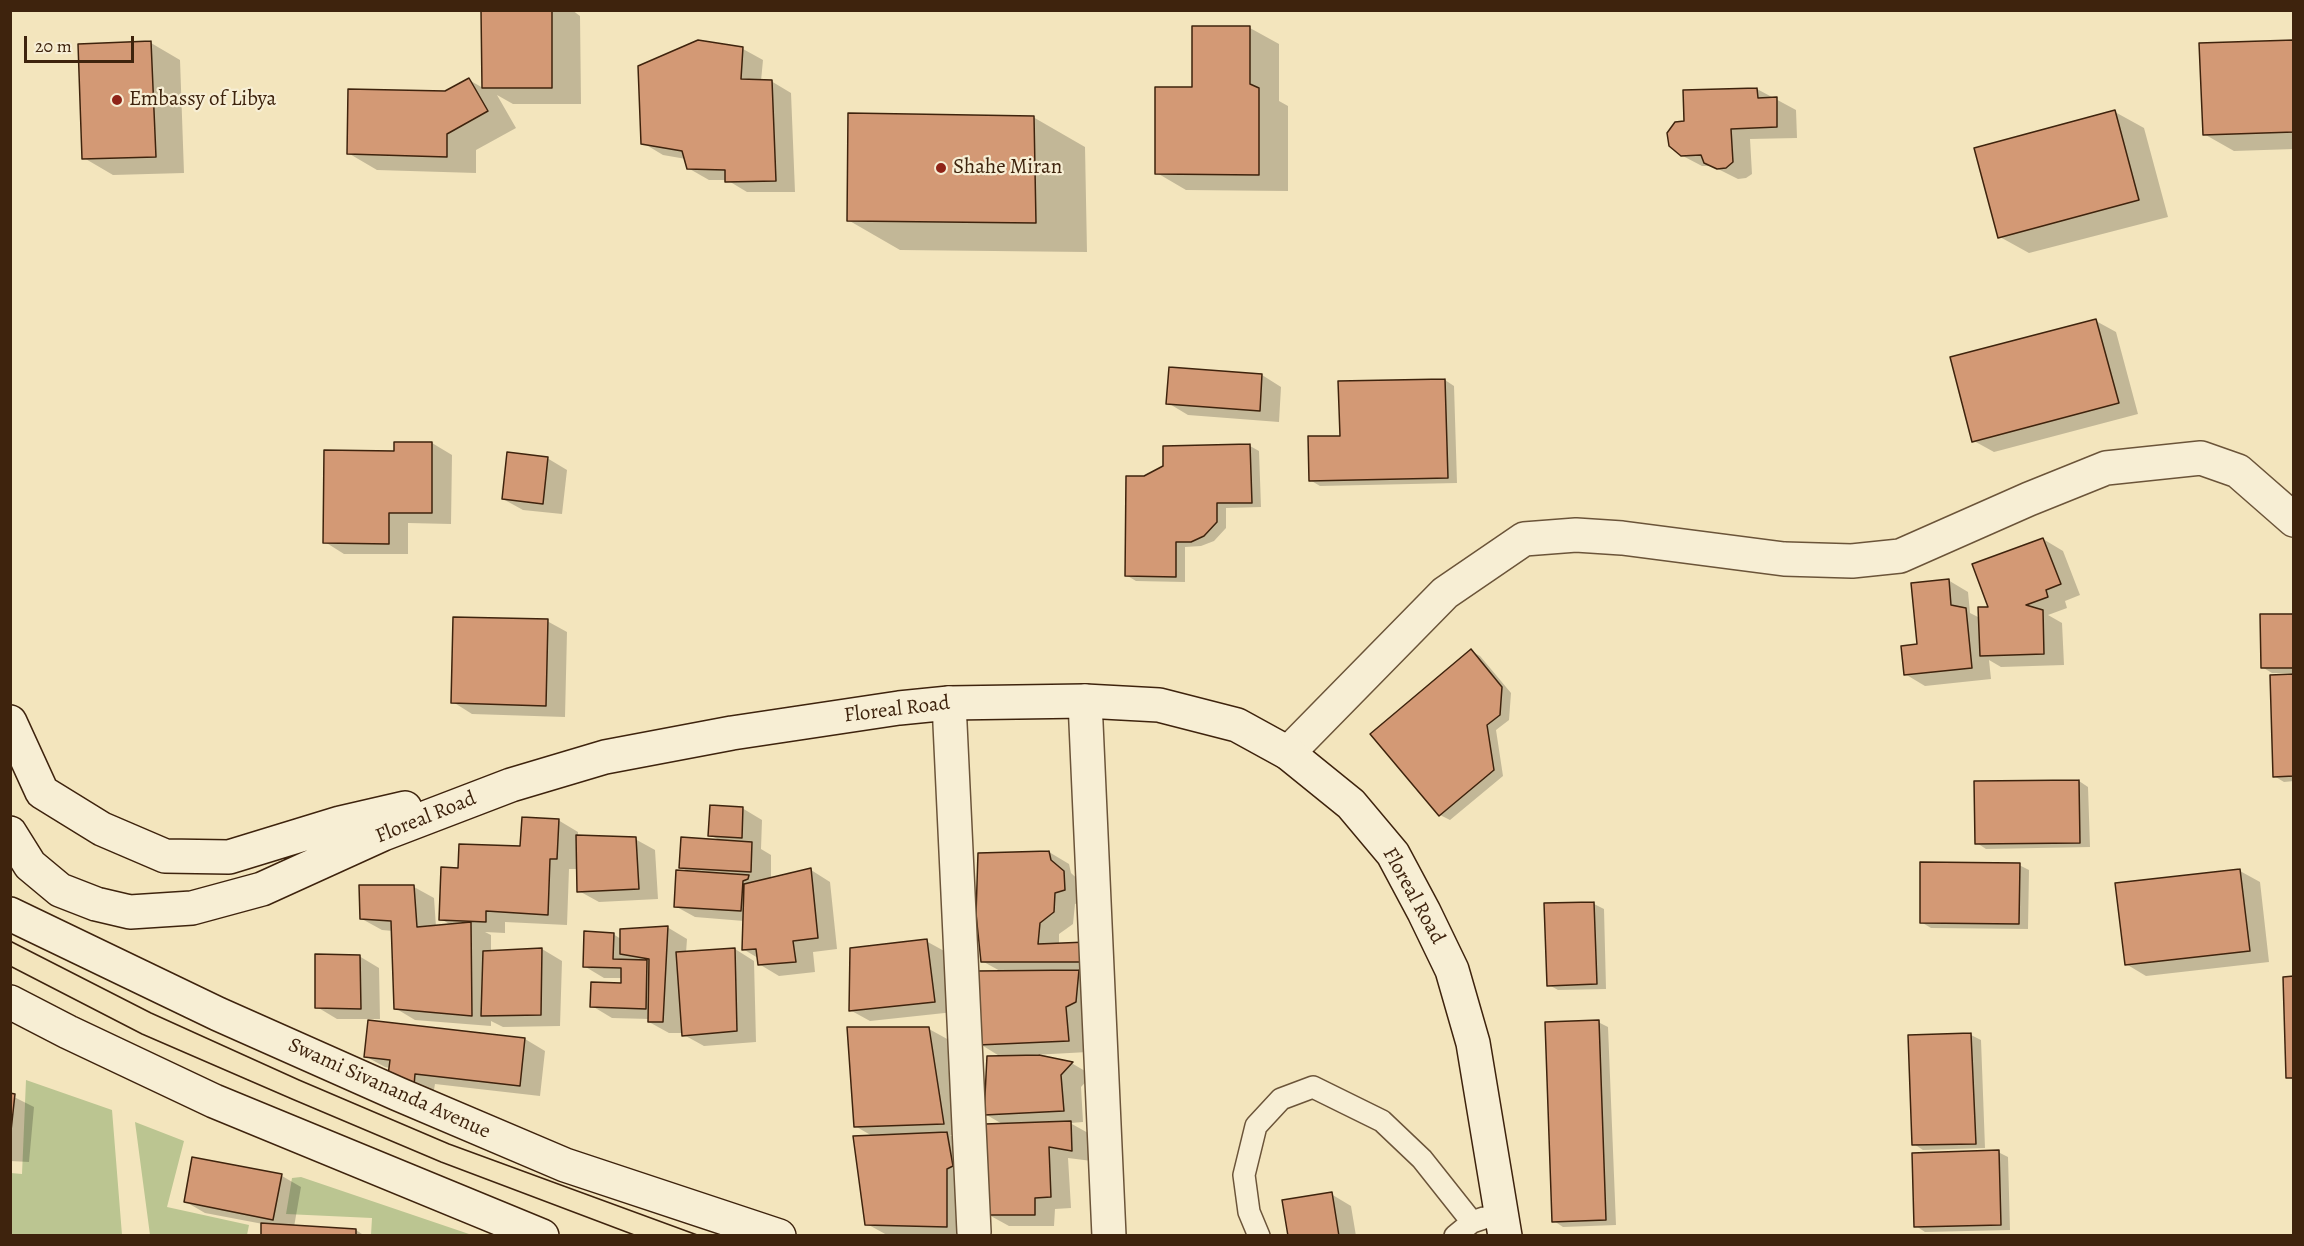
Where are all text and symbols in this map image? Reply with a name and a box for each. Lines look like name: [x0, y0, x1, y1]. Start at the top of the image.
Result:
scale bar: [27, 24, 136, 62]
text: 20 m: [35, 34, 72, 58]
place label: Embassy of Libya: [129, 87, 276, 113]
marker: Embassy of Libya: [110, 93, 124, 107]
place label: Shahe Miran: [953, 155, 1062, 181]
marker: Shahe Miran: [934, 161, 948, 175]
street label: Floreal Road: [843, 691, 951, 729]
street label: Floreal Road: [372, 786, 480, 850]
street label: Floreal Road: [1376, 843, 1450, 949]
street label: Swami Sivananda Avenue: [284, 1033, 494, 1145]

